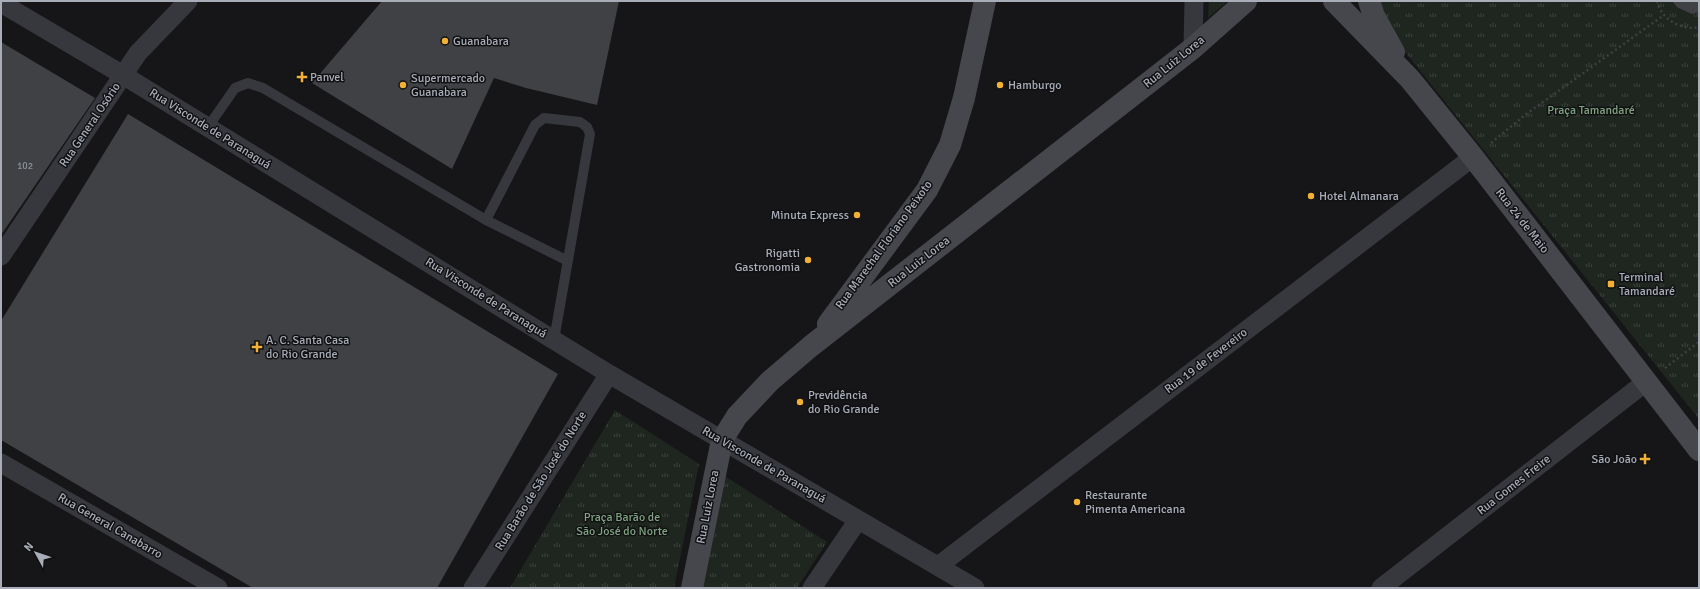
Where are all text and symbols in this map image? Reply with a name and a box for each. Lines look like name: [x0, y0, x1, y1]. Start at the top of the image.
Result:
street label: Rua Luiz Lorea: [1140, 33, 1208, 91]
place label: Guanabara: [453, 34, 509, 49]
marker: Guanabara: [440, 36, 450, 46]
place label: Panvel: [310, 70, 344, 85]
place label: Supermercado Guanabara: [411, 71, 485, 100]
marker: Panvel: [297, 72, 307, 82]
place label: Hamburgo: [1008, 78, 1062, 93]
street label: Rua General Osório: [56, 80, 124, 170]
marker: Supermercado Guanabara: [398, 80, 408, 90]
marker: Hamburgo: [995, 80, 1005, 90]
street label: Rua Visconde de Paranaguá: [146, 85, 274, 173]
park label: Praça Tamandaré: [1547, 103, 1635, 118]
house number: 102: [17, 160, 33, 172]
street label: Rua Marechal Floriano Peixoto: [832, 178, 936, 312]
street label: Rua 24 de Maio: [1492, 186, 1552, 256]
place label: Hotel Almanara: [1319, 189, 1399, 204]
marker: Hotel Almanara: [1306, 191, 1316, 201]
place label: Minuta Express: [771, 208, 849, 223]
marker: Minuta Express: [852, 210, 862, 220]
street label: Rua Luiz Lorea: [885, 233, 953, 291]
place label: Rigatti Gastronomia: [735, 246, 800, 275]
street label: Rua Visconde de Paranaguá: [422, 254, 550, 342]
marker: Rigatti Gastronomia: [803, 255, 813, 265]
place label: Terminal Tamandaré: [1619, 270, 1675, 299]
marker: Terminal Tamandaré: [1606, 279, 1616, 289]
street label: Rua 19 de Fevereiro: [1162, 325, 1250, 397]
place label: A. C. Santa Casa do Rio Grande: [266, 333, 349, 362]
marker: A. C. Santa Casa do Rio Grande: [251, 341, 263, 353]
place label: Previdência do Rio Grande: [808, 388, 880, 417]
marker: Previdência do Rio Grande: [795, 397, 805, 407]
street label: Rua Barão de São José do Norte: [492, 409, 590, 553]
street label: Rua Visconde de Paranaguá: [699, 423, 829, 507]
street label: Rua Gomes Freire: [1474, 452, 1554, 518]
place label: São João: [1592, 452, 1637, 467]
marker: São João: [1640, 454, 1650, 464]
street label: Rua Luiz Lorea: [694, 469, 722, 545]
place label: Restaurante Pimenta Americana: [1085, 488, 1185, 517]
street label: Rua General Canabarro: [55, 490, 165, 562]
marker: Restaurante Pimenta Americana: [1072, 497, 1082, 507]
park label: Praça Barão de São José do Norte: [576, 510, 668, 539]
north arrow: [16, 533, 56, 573]
text: N: [21, 540, 36, 554]

